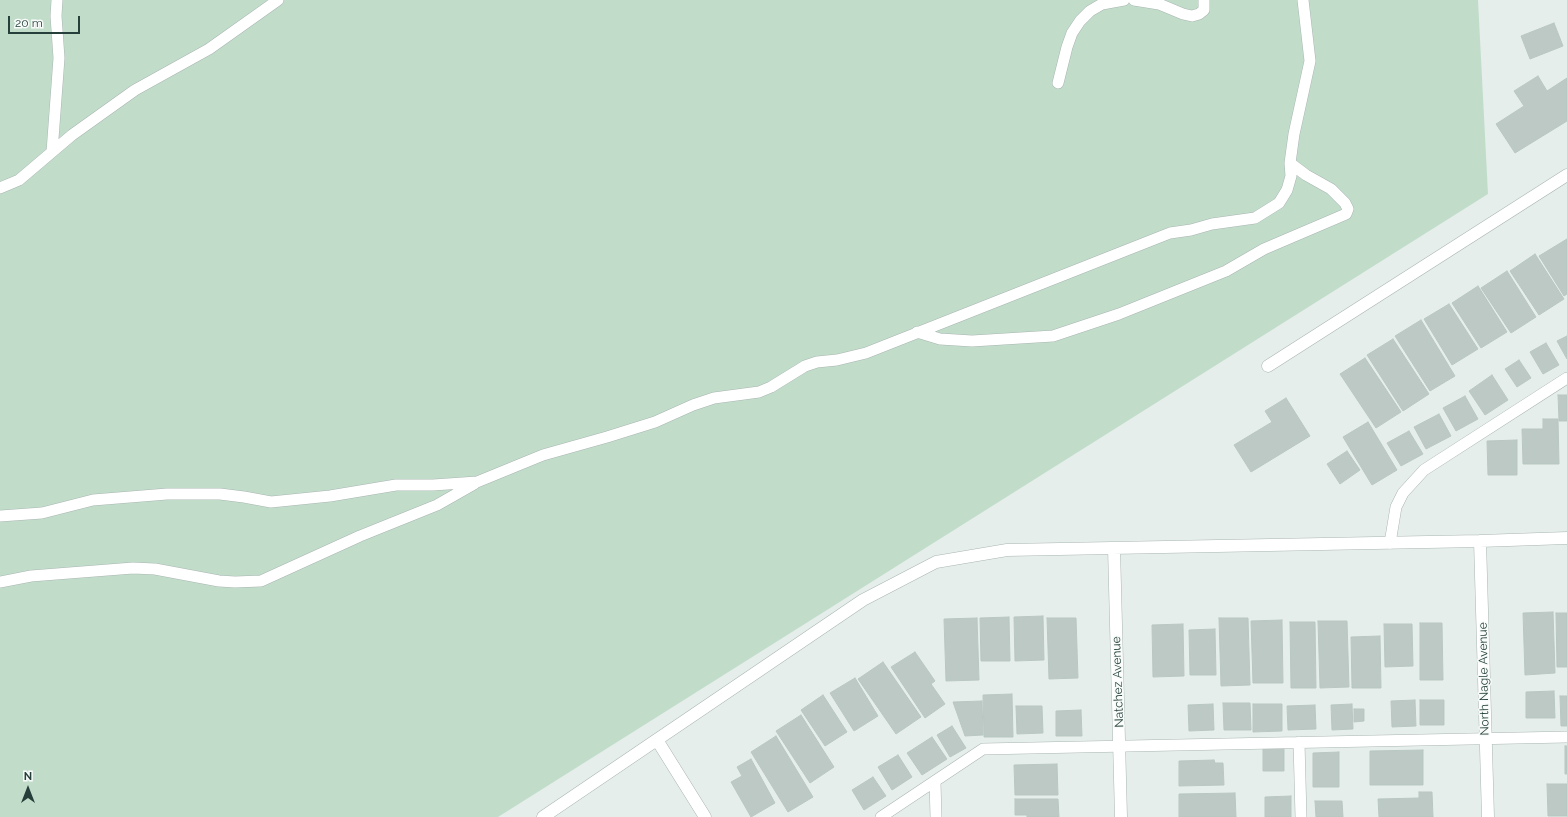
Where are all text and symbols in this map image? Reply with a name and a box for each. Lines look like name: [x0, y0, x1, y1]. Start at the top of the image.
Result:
scale bar: [10, 8, 82, 34]
text: 20 m: [15, 16, 43, 30]
street label: North Nagle Avenue: [1476, 622, 1492, 736]
street label: Natchez Avenue: [1109, 636, 1127, 728]
north arrow: [8, 769, 48, 809]
text: N: [24, 770, 32, 783]

